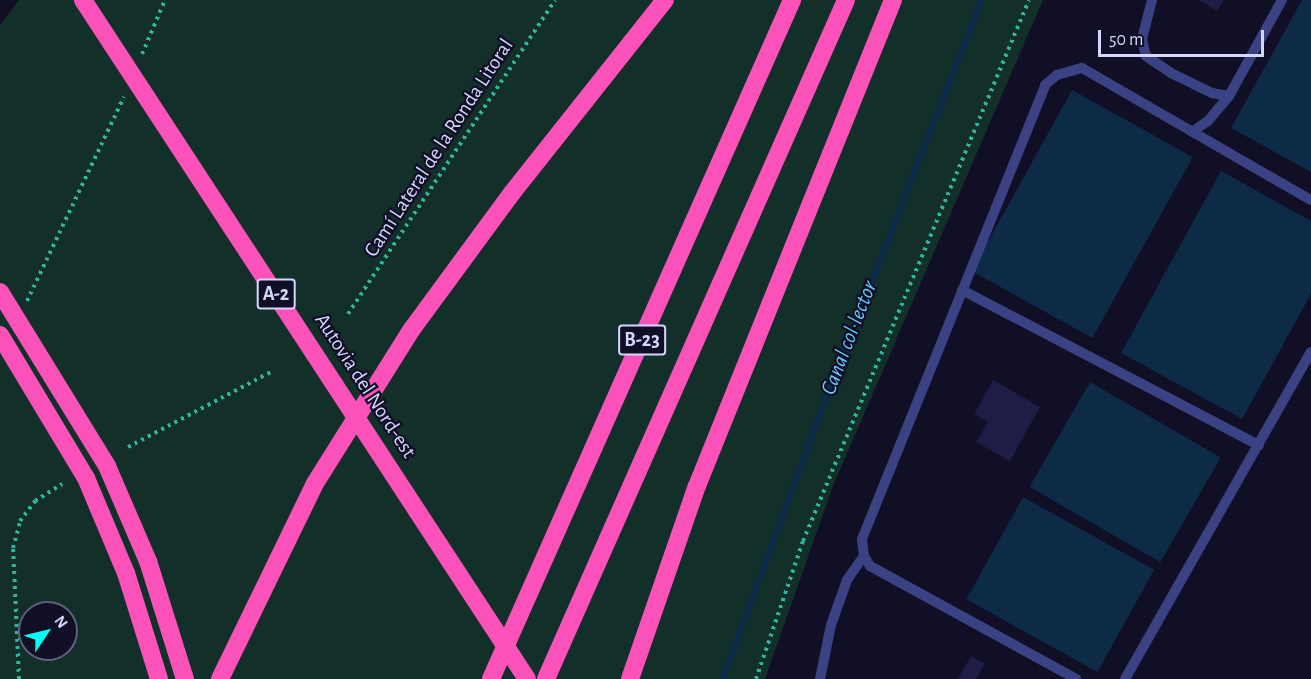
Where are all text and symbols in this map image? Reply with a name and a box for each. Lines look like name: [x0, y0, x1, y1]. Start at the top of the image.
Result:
scale bar: [1101, 18, 1268, 56]
text: 50 m: [1109, 31, 1143, 49]
street label: Camí Lateral de la Ronda Litoral: [359, 34, 519, 262]
road number: A-2: [256, 277, 296, 311]
water label: Canal col·lector: [815, 277, 883, 399]
street label: Autovia del Nord-est: [309, 309, 421, 463]
road number: B-23: [618, 323, 666, 357]
north arrow: [18, 601, 78, 661]
text: N: [51, 613, 71, 631]

